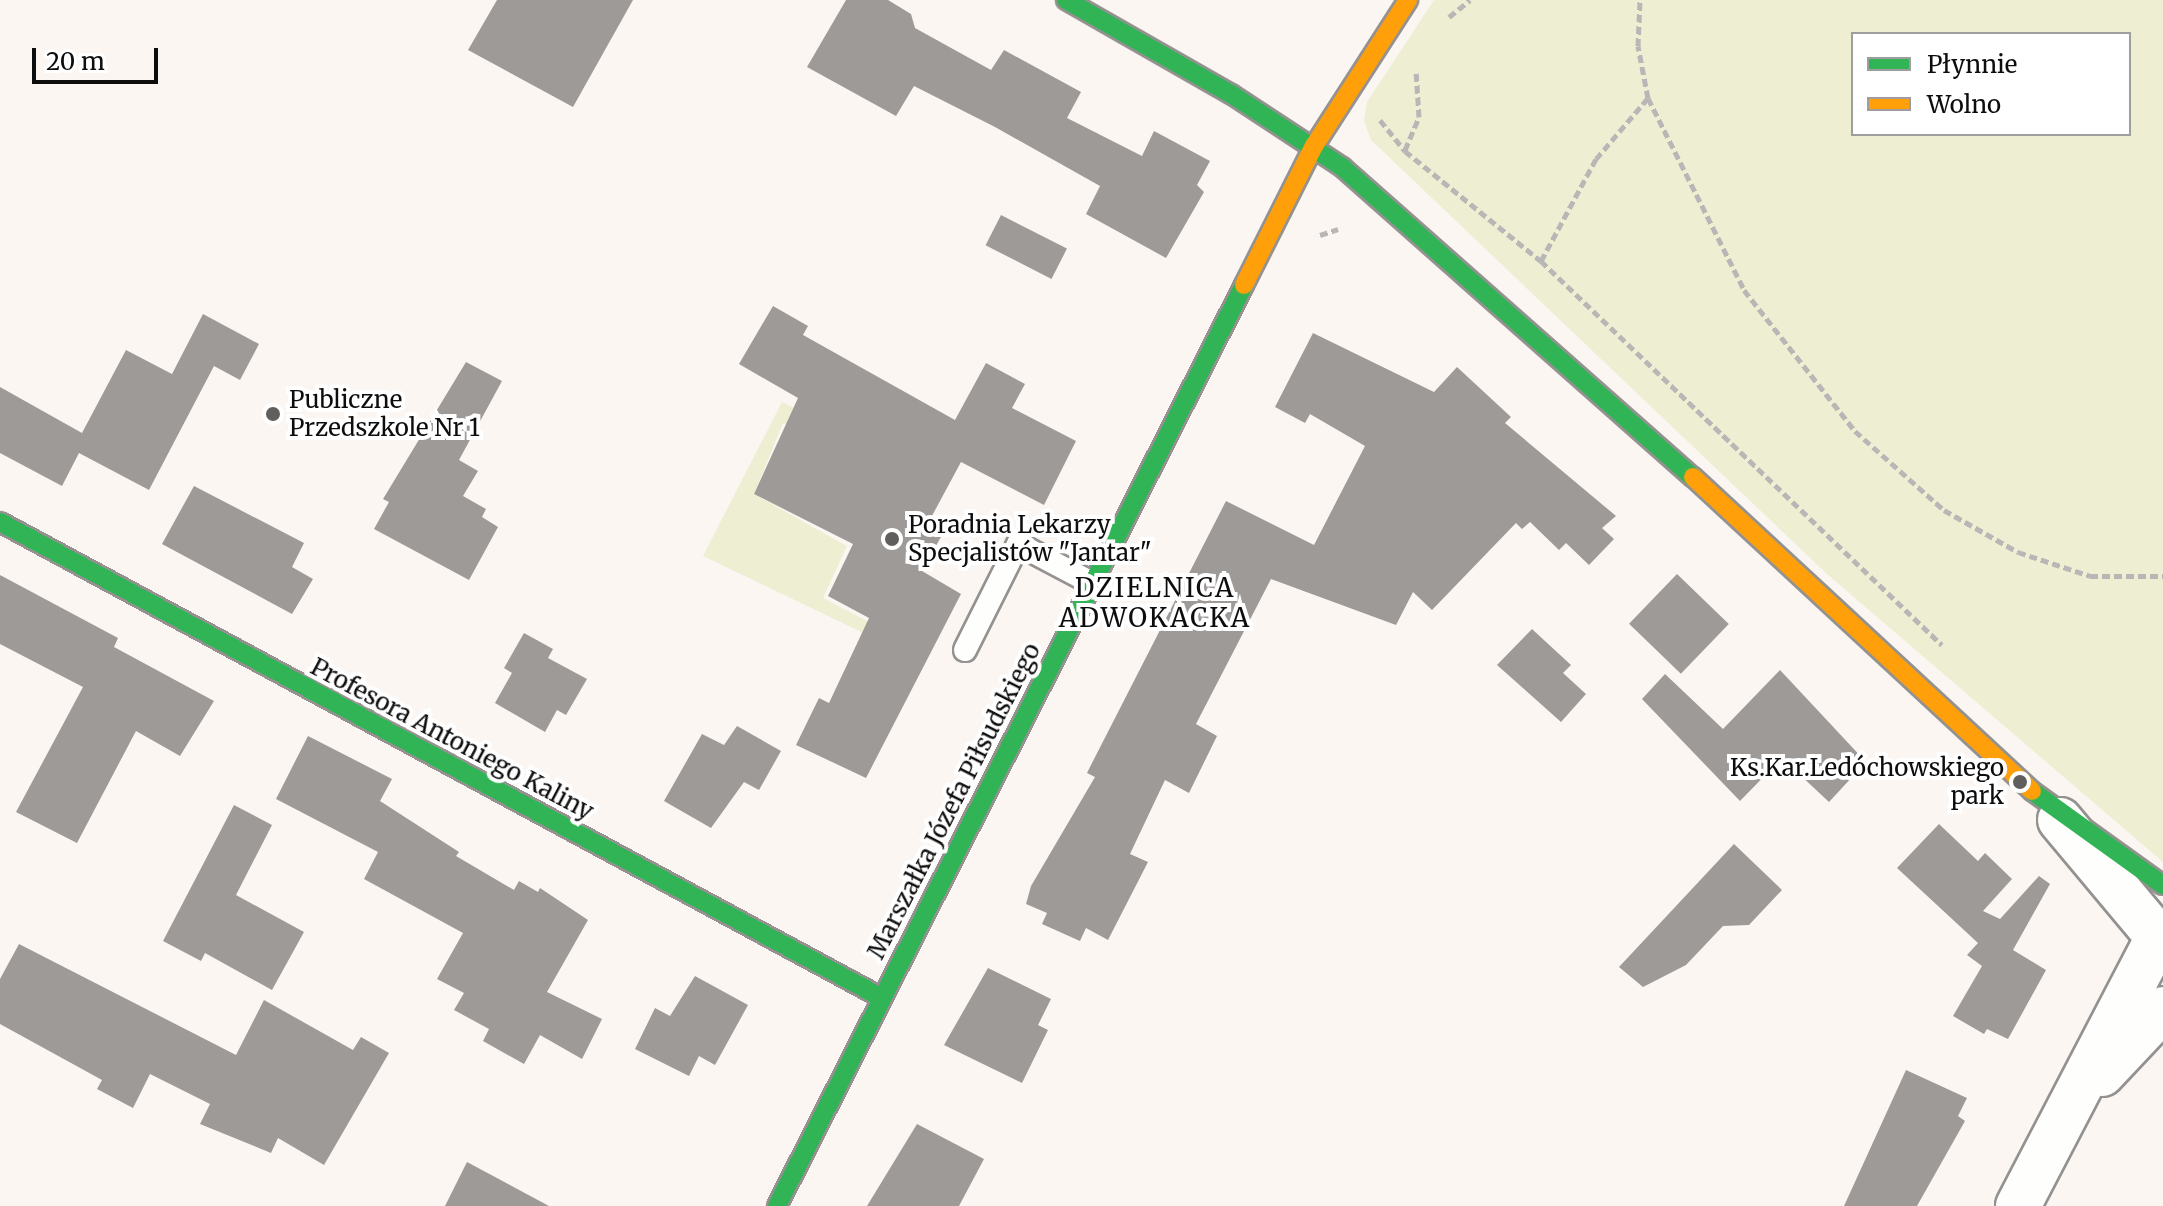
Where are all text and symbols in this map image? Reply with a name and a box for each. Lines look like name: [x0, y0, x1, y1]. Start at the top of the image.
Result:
scale bar: [36, 32, 162, 82]
legend: [1851, 32, 2131, 136]
text: 20 m: [46, 46, 105, 77]
text: Płynnie: [1927, 49, 2017, 80]
text: Wolno: [1927, 89, 2001, 120]
place label: Publiczne Przedszkole Nr 1: [289, 386, 480, 442]
marker: Publiczne Przedszkole Nr 1: [264, 405, 282, 423]
place label: Poradnia Lekarzy Specjalistów "Jantar": [908, 511, 1152, 567]
marker: Poradnia Lekarzy Specjalistów "Jantar": [883, 530, 901, 548]
district label: DZIELNICA ADWOKACKA: [1059, 572, 1251, 634]
street label: Marszałka Józefa Piłsudskiego: [862, 638, 1046, 964]
street label: Profesora Antoniego Kaliny: [306, 652, 598, 826]
place label: Ks.Kar.Ledóchowskiego park: [1730, 754, 2004, 810]
marker: Ks.Kar.Ledóchowskiego park: [2011, 773, 2029, 791]

